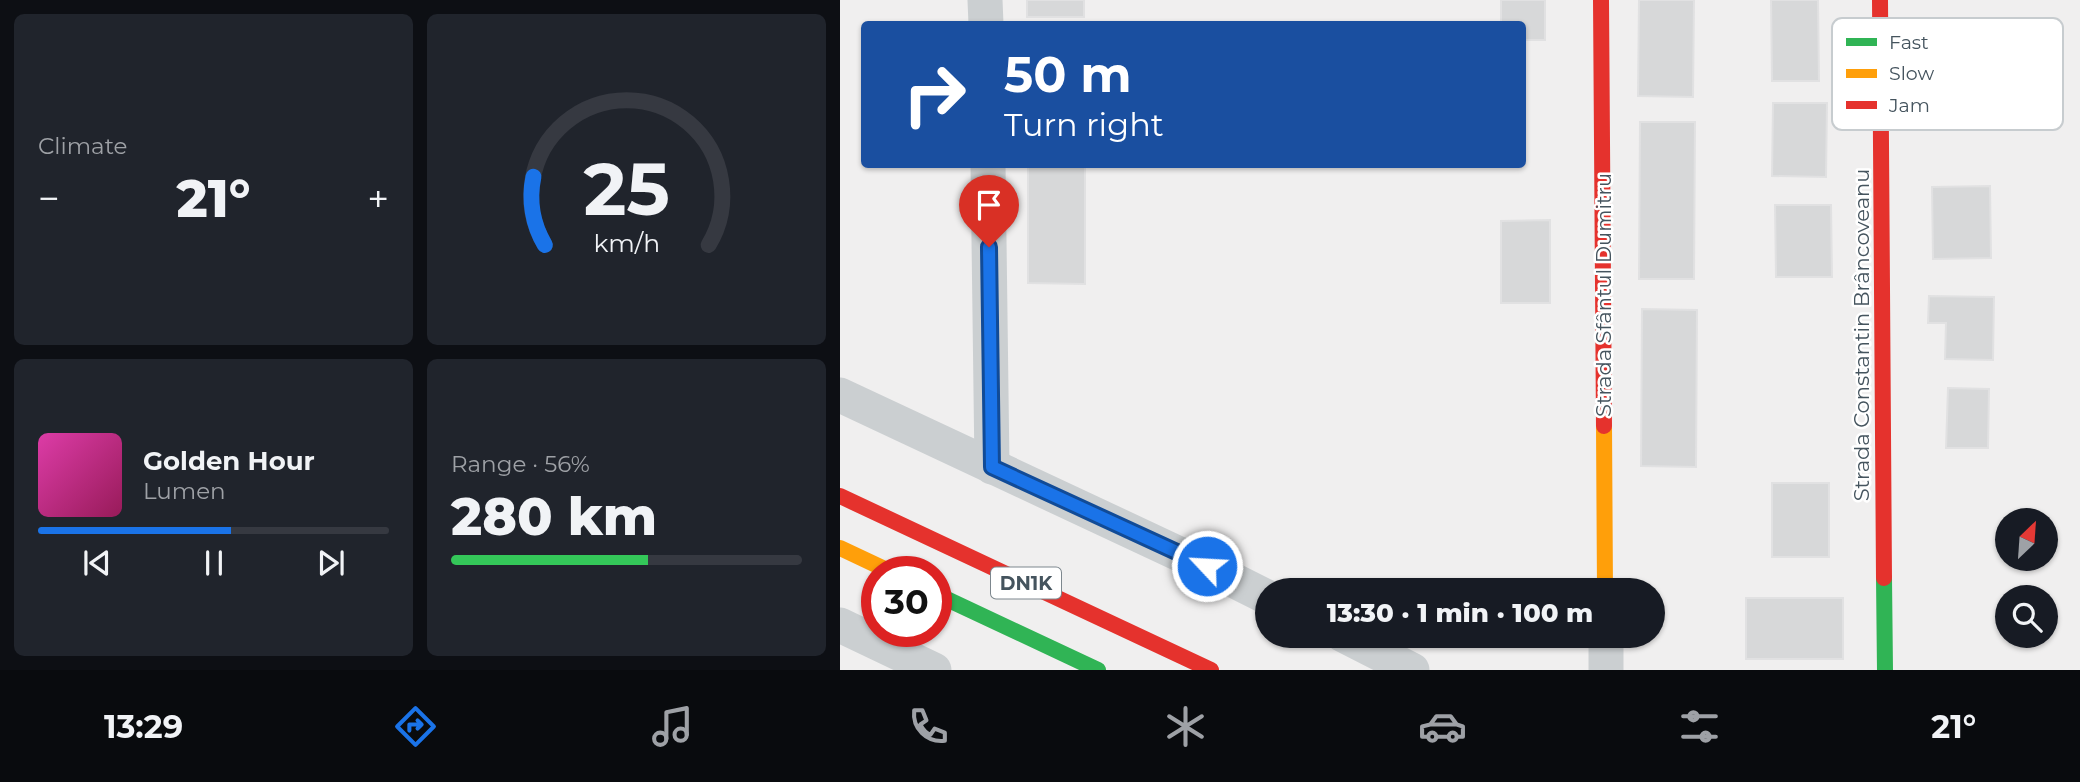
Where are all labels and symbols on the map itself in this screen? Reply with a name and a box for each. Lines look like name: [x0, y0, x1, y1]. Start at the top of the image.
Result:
legend: [1832, 18, 2063, 130]
text: Fast: [1889, 31, 1929, 54]
text: Slow: [1889, 62, 1934, 85]
text: Jam: [1888, 94, 1930, 117]
street label: Strada Constantin Brâncoveanu: [1849, 169, 1874, 501]
street label: Strada Sfântul Dumitru: [1591, 173, 1616, 417]
pin: [959, 175, 1019, 247]
north arrow: [1995, 508, 2058, 570]
position arrow: [1170, 529, 1244, 603]
speed limit sign: 30: [861, 556, 952, 647]
road number: DN1K: [991, 568, 1061, 598]

